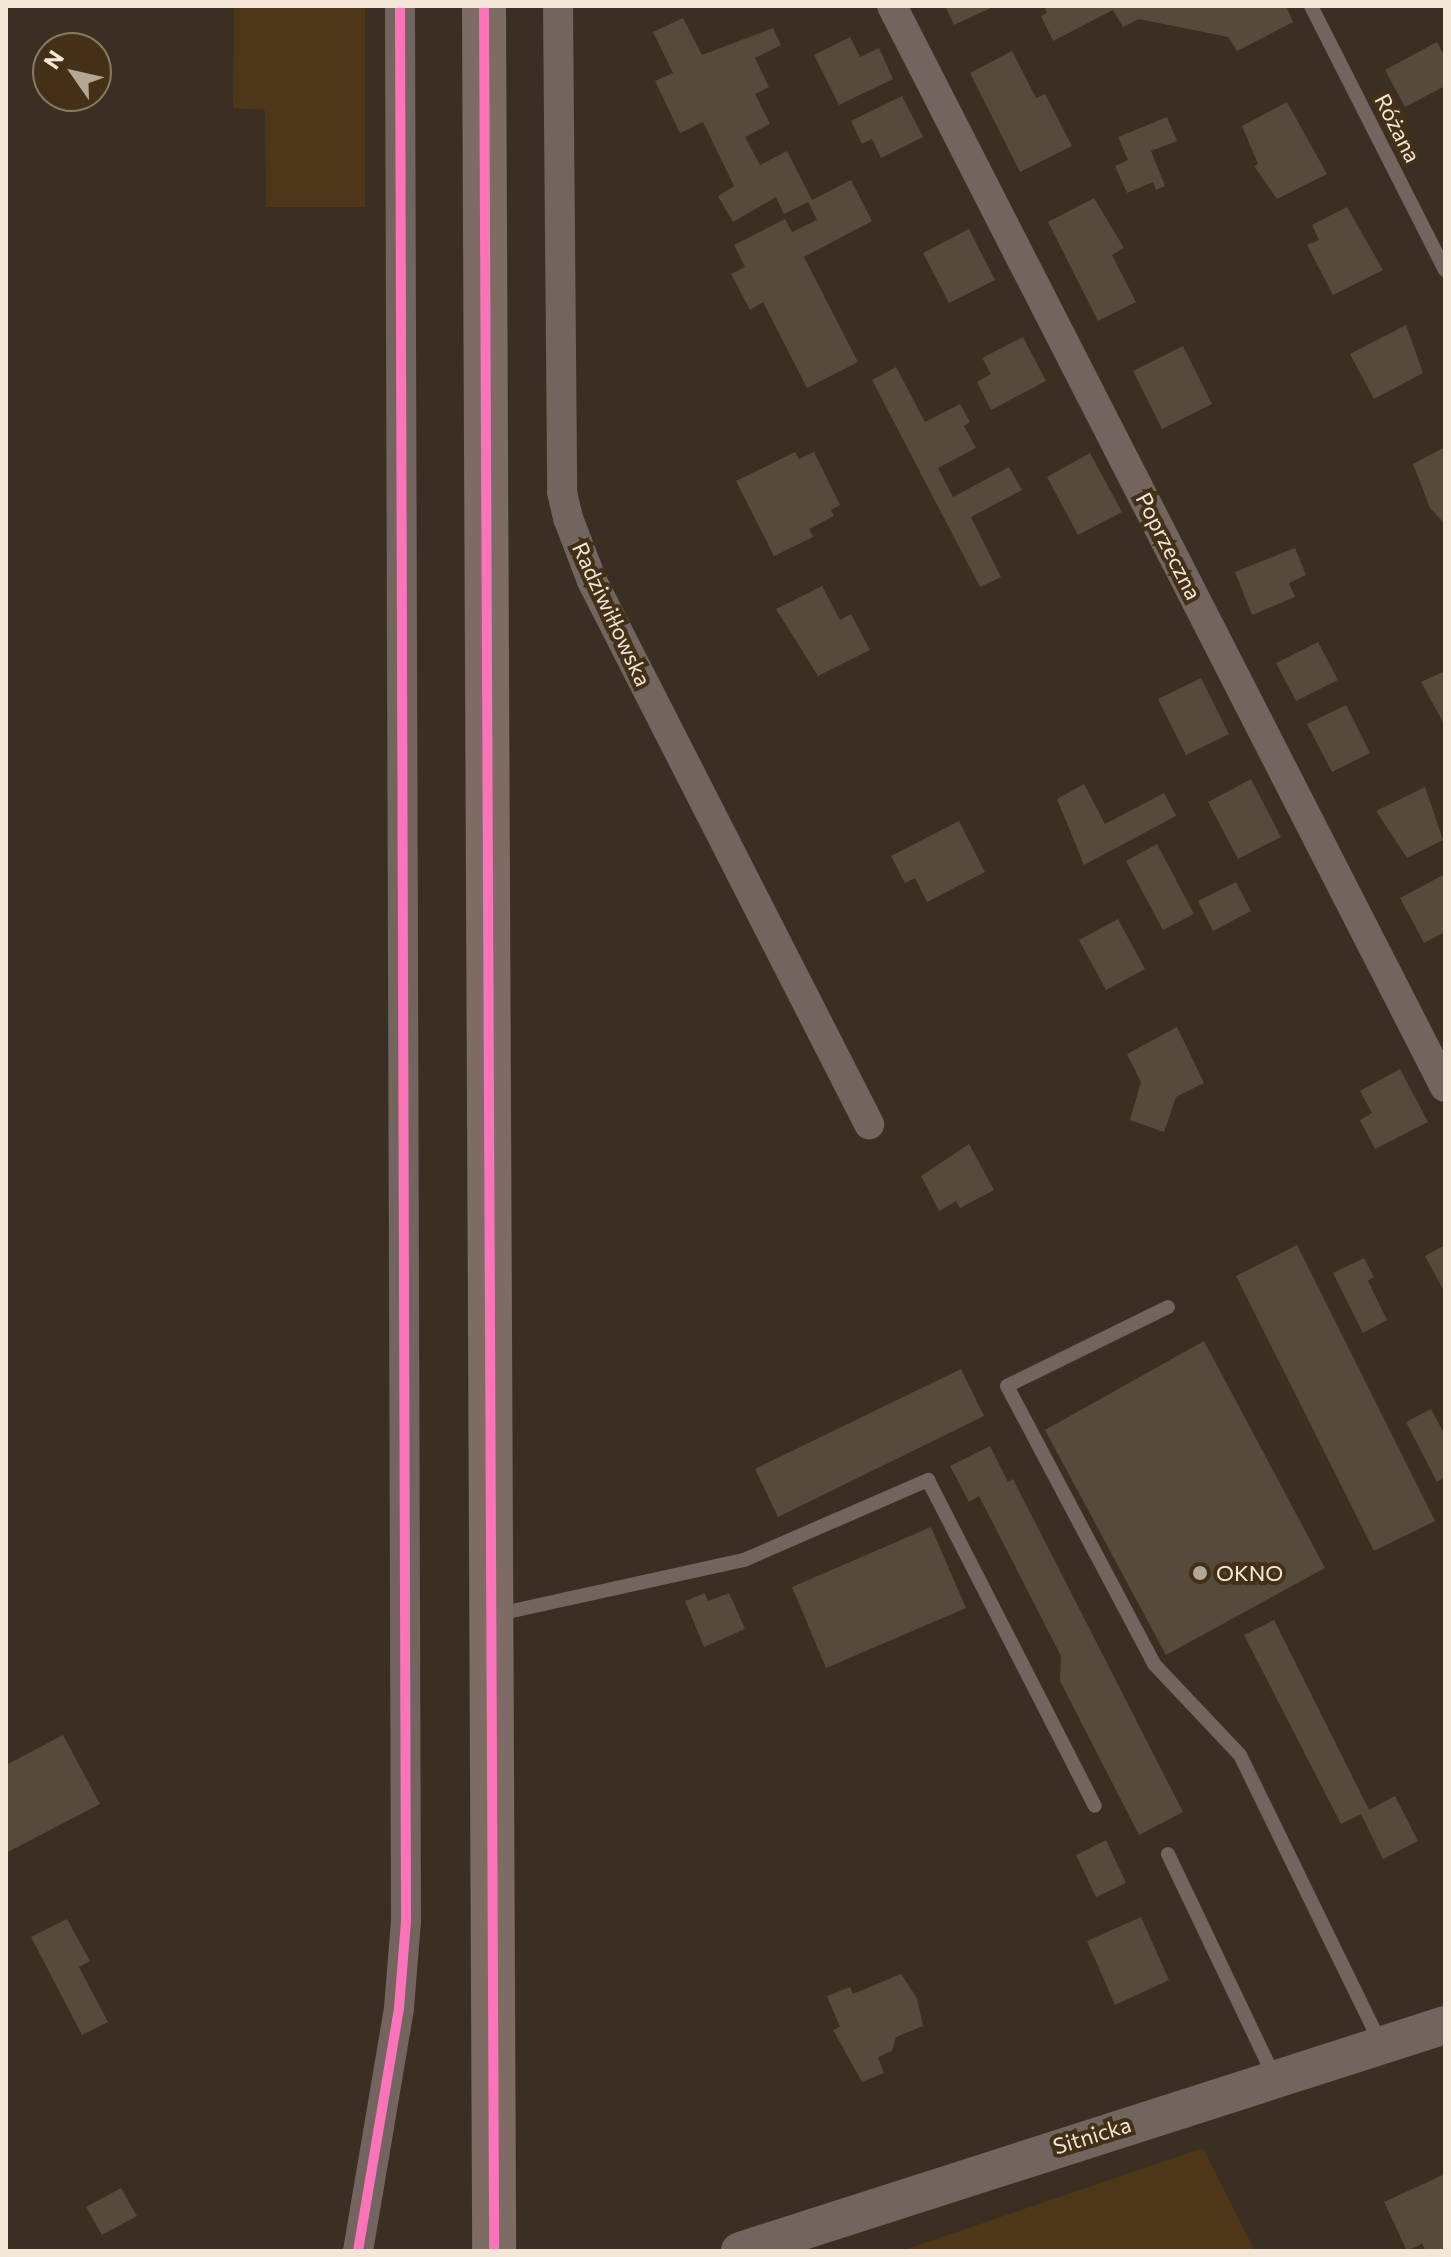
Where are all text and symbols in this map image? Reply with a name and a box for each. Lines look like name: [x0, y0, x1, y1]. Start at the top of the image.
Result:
north arrow: [32, 32, 112, 112]
text: N: [38, 45, 69, 74]
street label: Różana: [1370, 89, 1426, 167]
street label: Poprzeczna: [1131, 488, 1207, 604]
street label: Radziwiłłowska: [567, 538, 657, 690]
place label: OKNO: [1216, 1560, 1283, 1586]
marker: OKNO: [1191, 1564, 1209, 1582]
street label: Sitnicka: [1050, 2111, 1134, 2159]

